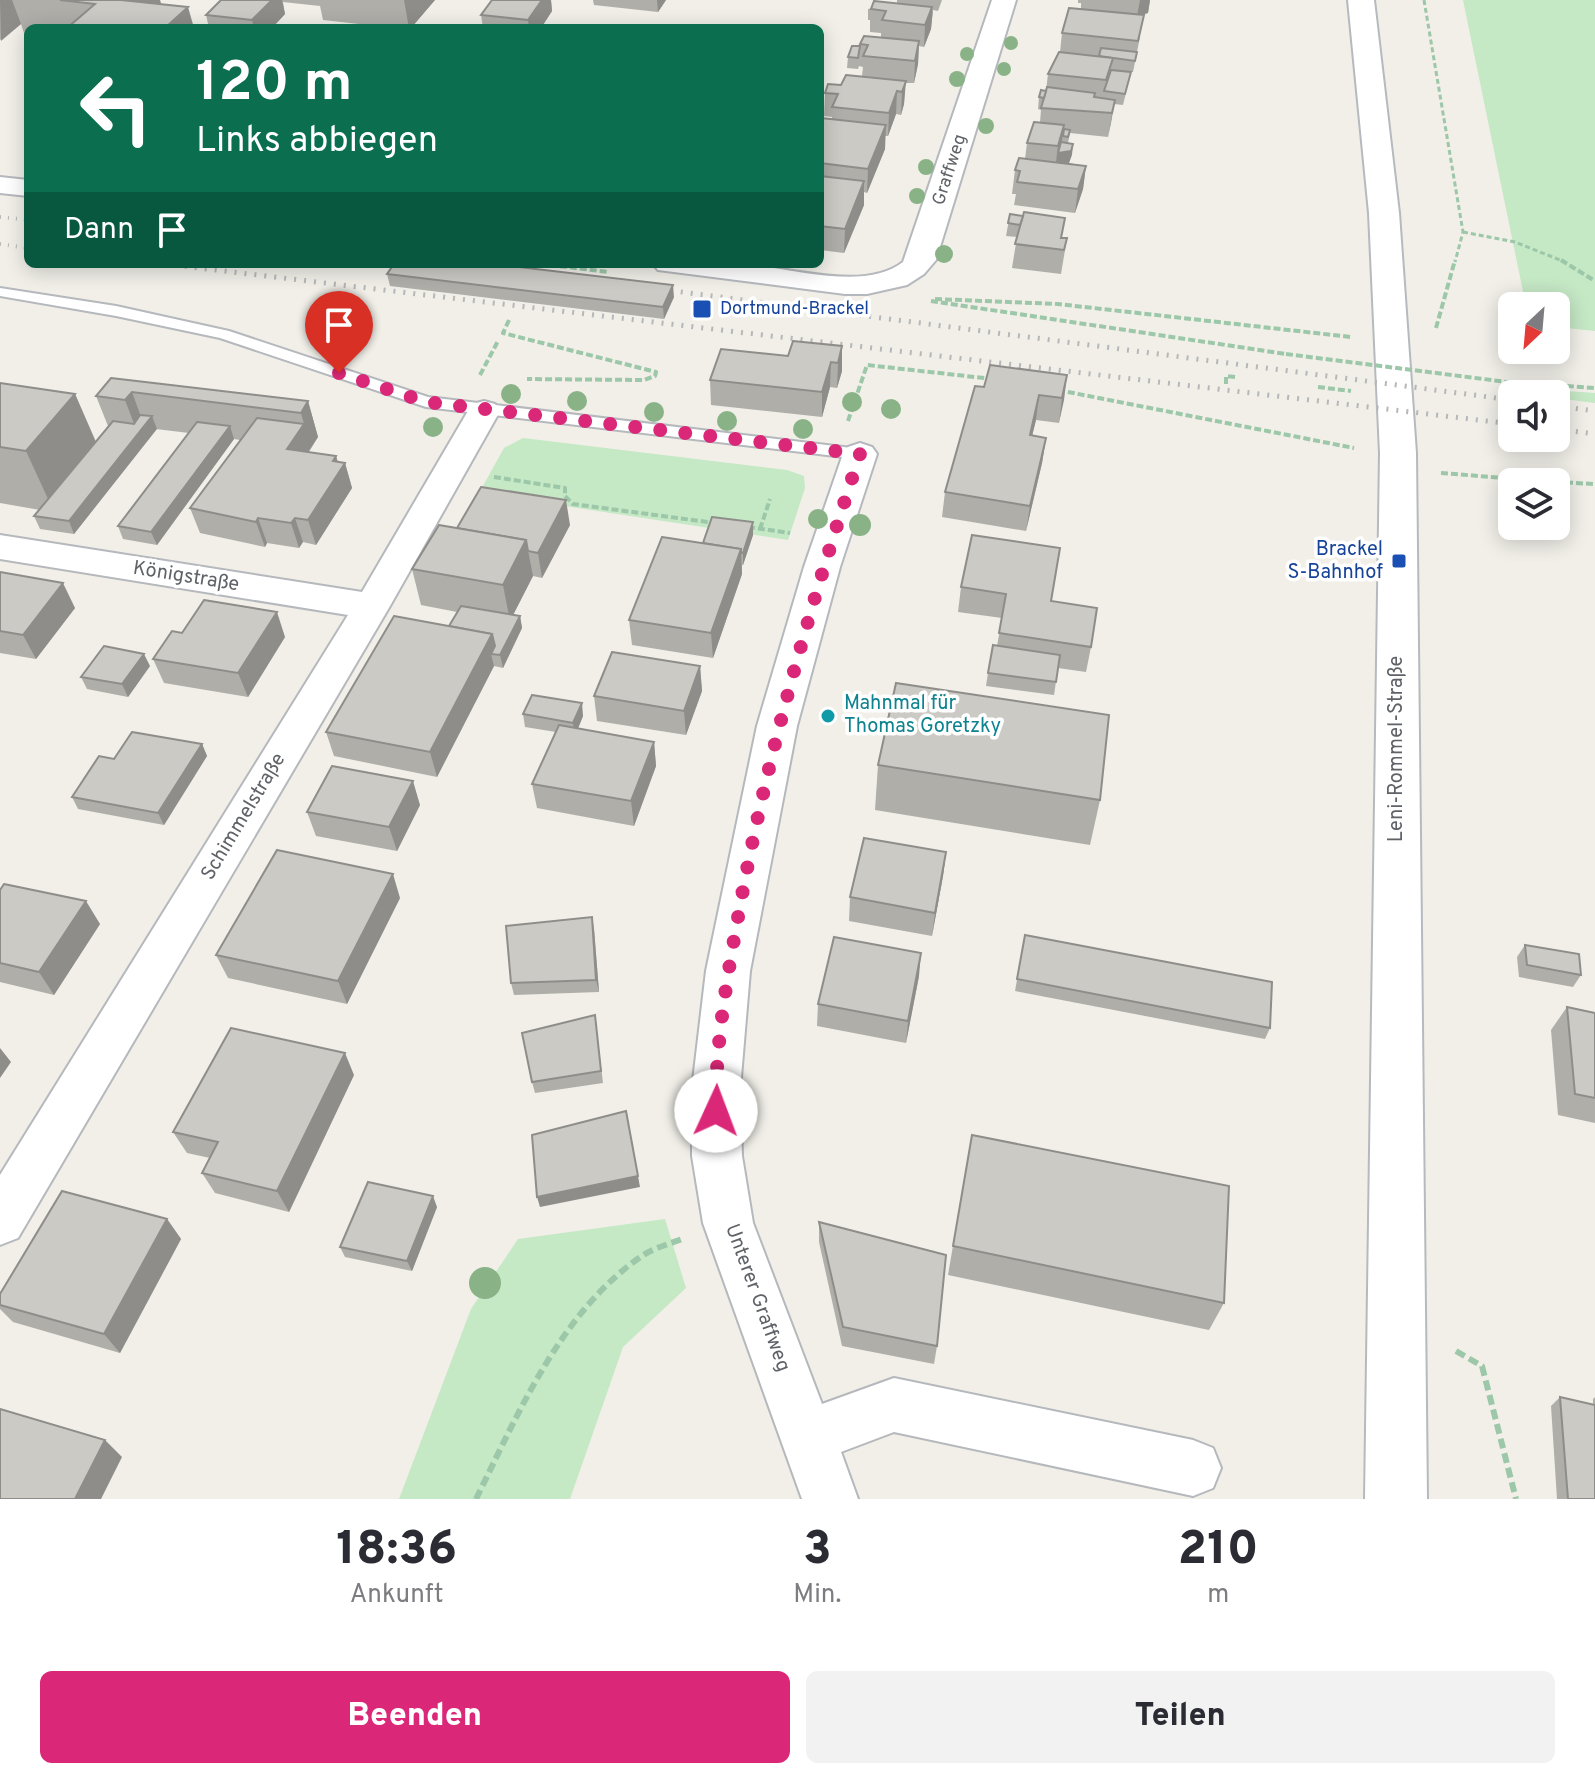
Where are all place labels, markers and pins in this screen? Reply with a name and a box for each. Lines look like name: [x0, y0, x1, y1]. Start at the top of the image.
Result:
pin: [305, 291, 373, 373]
marker: Dortmund-Brackel: [691, 298, 713, 320]
place label: Dortmund-Brackel: [720, 298, 869, 321]
place label: Brackel S-Bahnhof: [1287, 537, 1383, 586]
marker: Brackel S-Bahnhof: [1390, 552, 1408, 570]
place label: Mahnmal für Thomas Goretzky: [844, 691, 1001, 740]
marker: Mahnmal für Thomas Goretzky: [819, 707, 837, 725]

